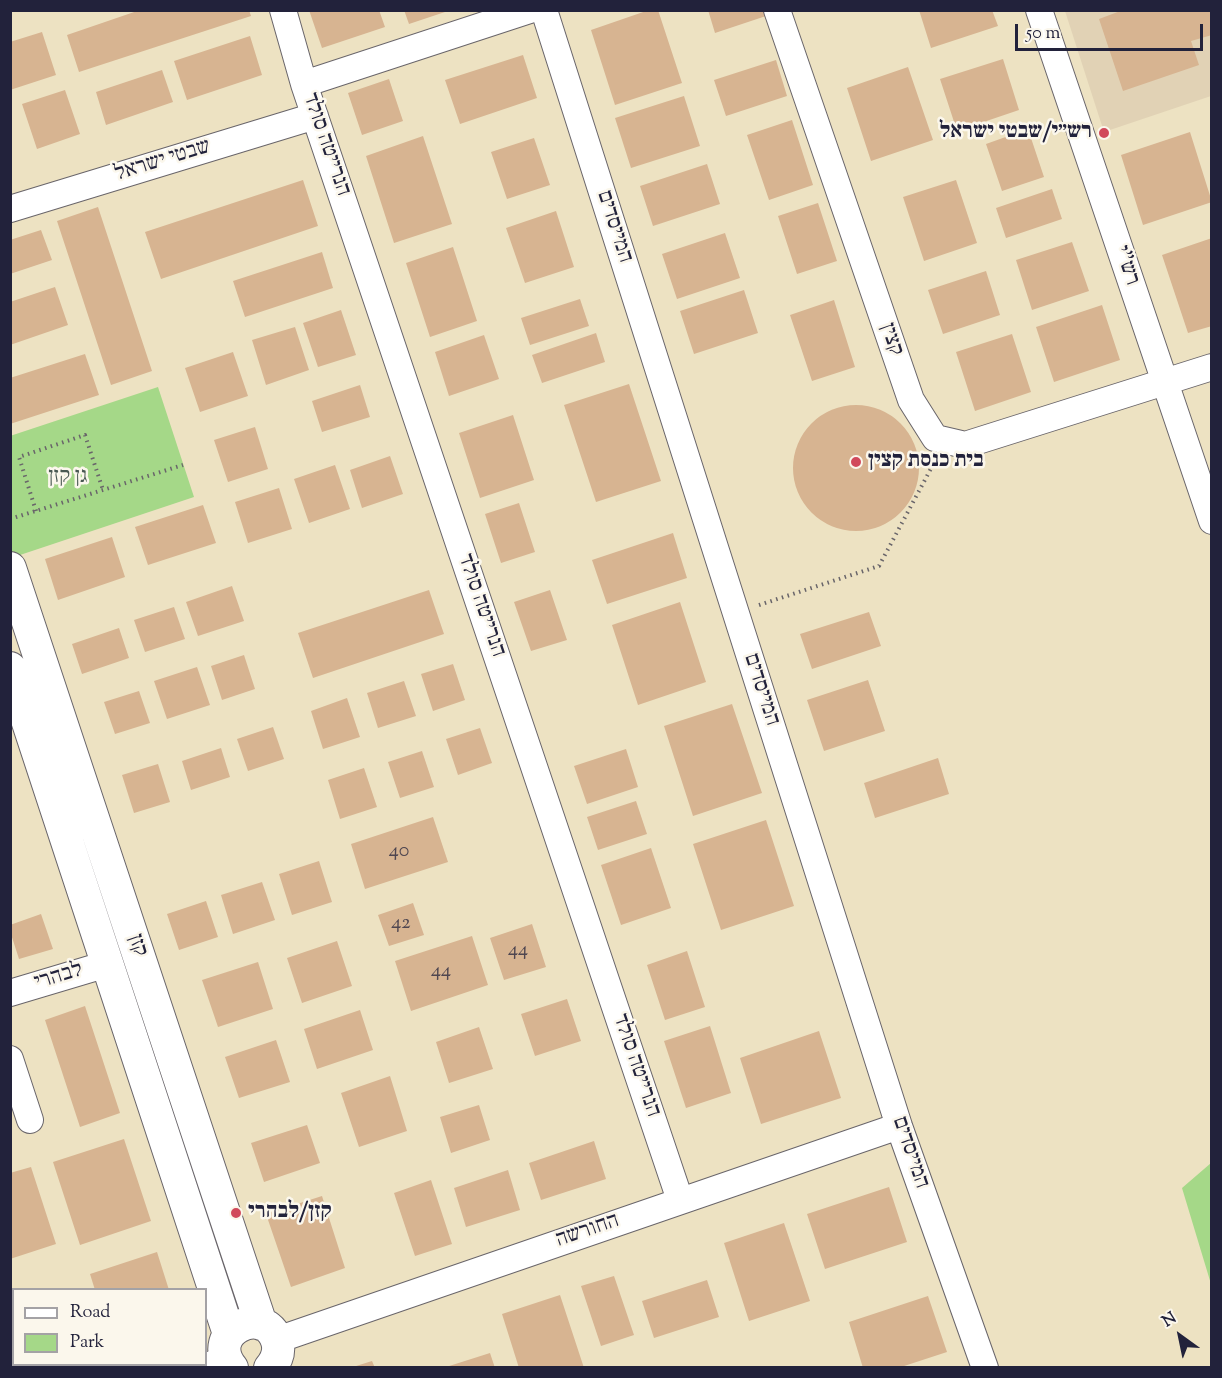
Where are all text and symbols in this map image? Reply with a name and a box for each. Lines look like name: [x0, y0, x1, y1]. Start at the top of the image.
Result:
scale bar: [1018, 12, 1206, 50]
text: 50 m: [1026, 21, 1060, 47]
street label: הנרייטה סולד: [295, 90, 355, 200]
place label: רש״י/שבטי ישראל: [939, 120, 1092, 146]
marker: רש״י/שבטי ישראל: [1097, 126, 1111, 140]
street label: שבטי ישראל: [112, 135, 214, 189]
street label: המייסדים: [589, 188, 637, 266]
street label: רש"י: [1106, 243, 1144, 289]
street label: קצין: [872, 320, 908, 360]
place label: בית כנסת קצין: [868, 449, 984, 475]
marker: בית כנסת קצין: [849, 455, 863, 469]
park label: גן קזן: [49, 465, 87, 491]
street label: הנרייטה סולד: [450, 551, 510, 661]
street label: המייסדים: [736, 651, 784, 729]
house number: 40: [389, 841, 409, 865]
house number: 42: [391, 913, 411, 937]
street label: קזן: [120, 932, 152, 960]
house number: 44: [508, 940, 528, 964]
street label: לבהרי: [31, 958, 87, 998]
house number: 44: [431, 961, 451, 985]
street label: הנרייטה סולד: [605, 1011, 665, 1121]
street label: המייסדים: [884, 1114, 934, 1192]
place label: קזן/לבהרי: [248, 1200, 332, 1226]
marker: קזן/לבהרי: [229, 1206, 243, 1220]
street label: החורשה: [553, 1209, 623, 1255]
legend: [12, 1288, 207, 1366]
text: Road: [70, 1300, 110, 1326]
north arrow: [1150, 1306, 1210, 1366]
text: N: [1158, 1307, 1182, 1334]
text: Park: [70, 1330, 104, 1356]

